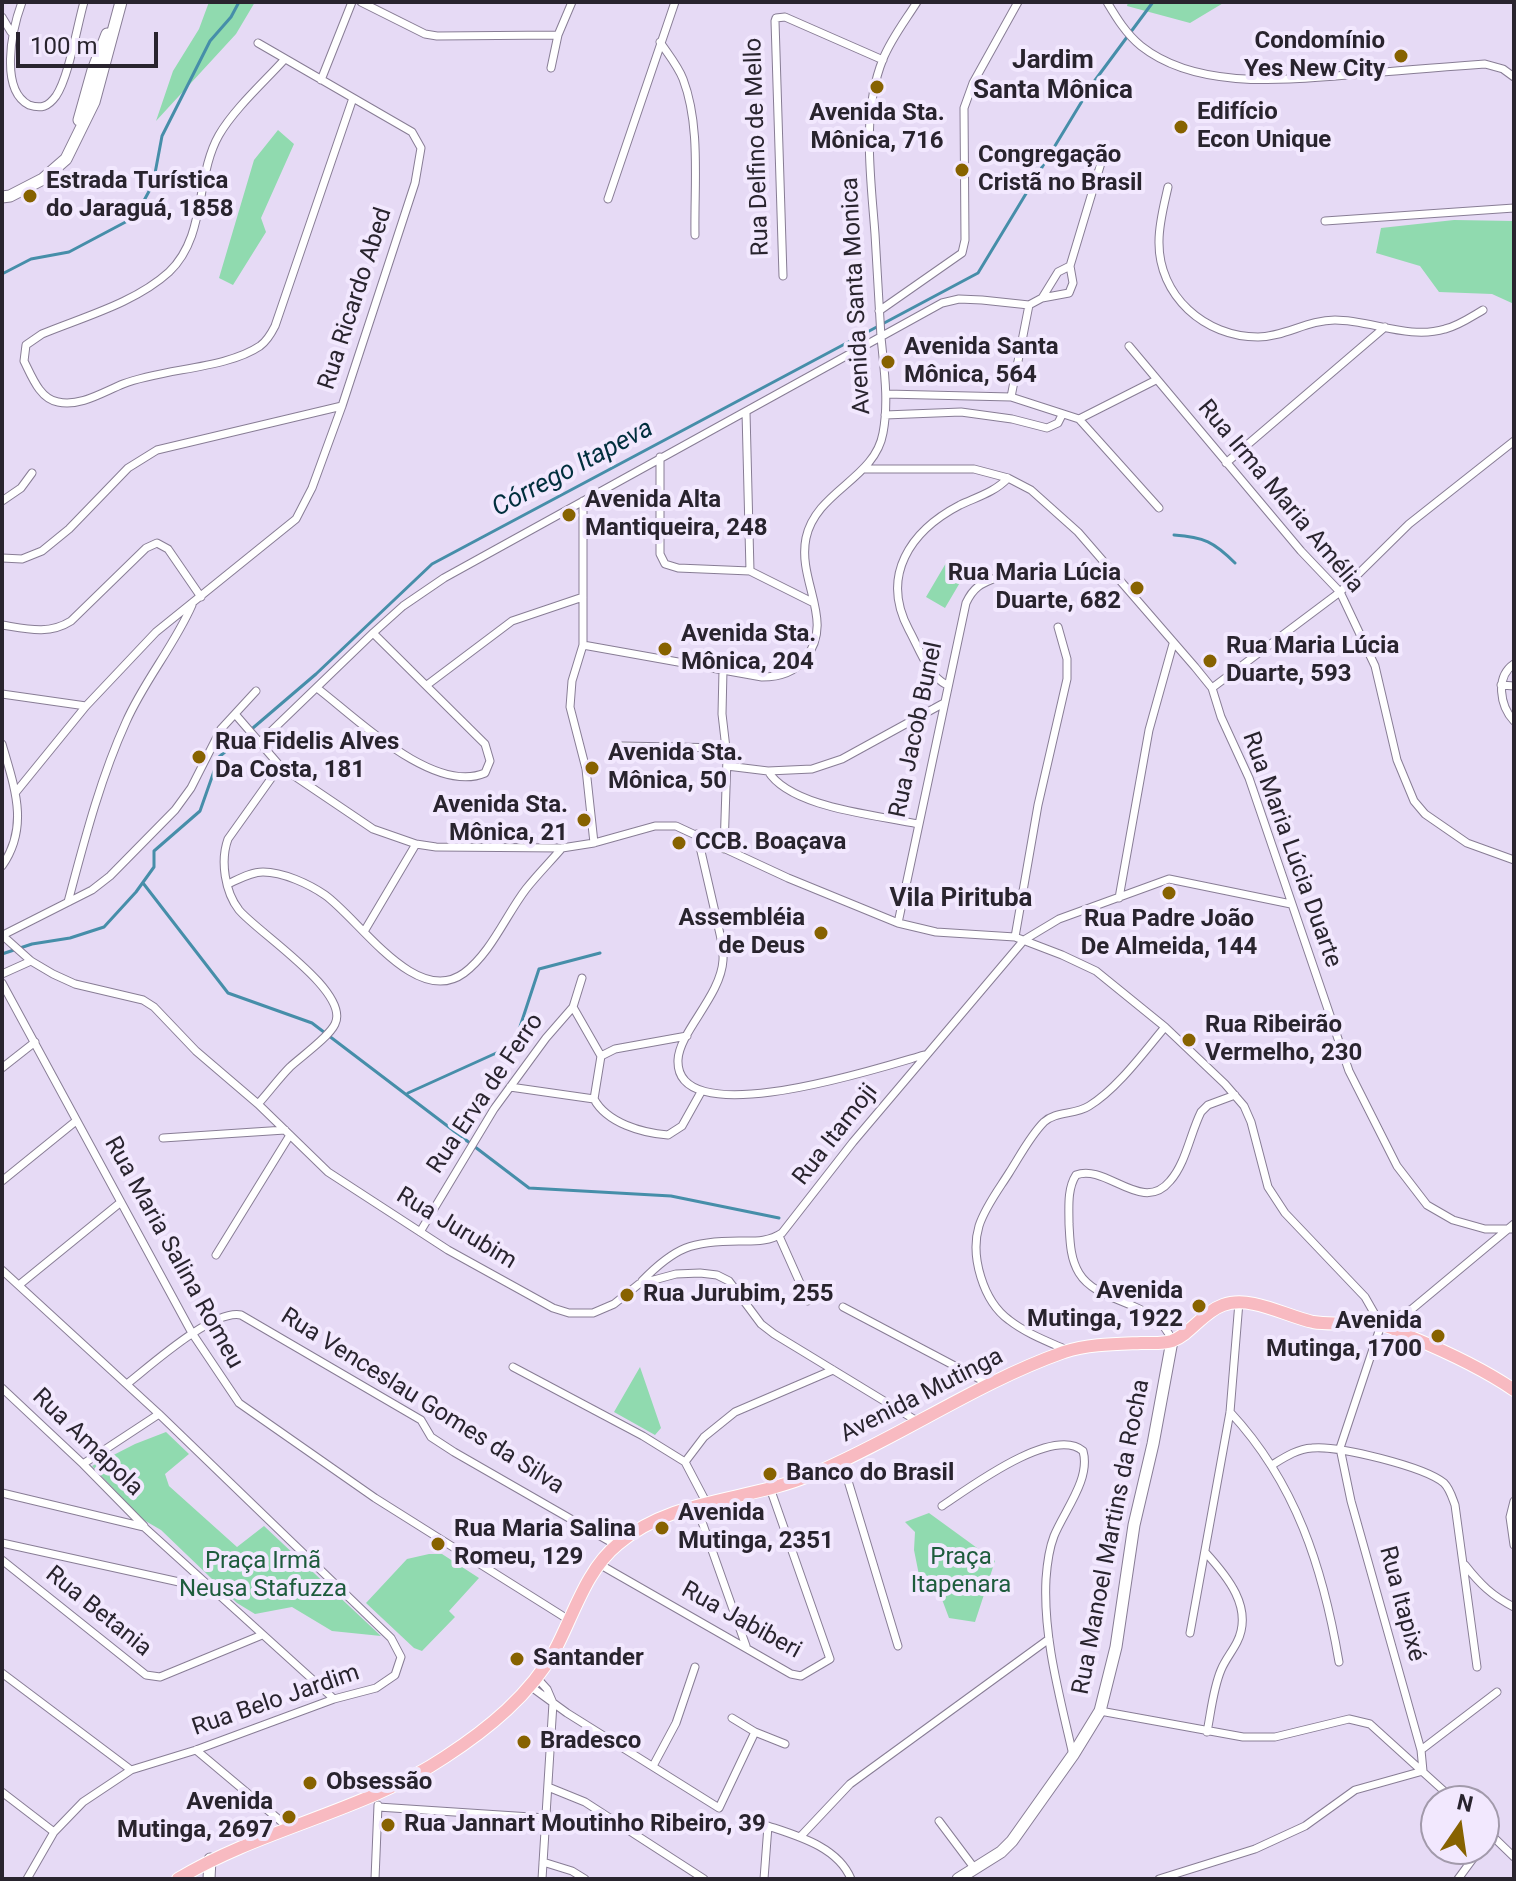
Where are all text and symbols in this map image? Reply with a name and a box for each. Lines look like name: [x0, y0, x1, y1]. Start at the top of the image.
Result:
scale bar: [20, 16, 162, 66]
place label: Condomínio Yes New City: [1244, 28, 1385, 84]
text: 100 m: [30, 32, 97, 60]
street label: Rua Delfino de Mello: [740, 37, 776, 257]
district label: Jardim Santa Mônica: [973, 45, 1133, 106]
marker: Condomínio Yes New City: [1392, 47, 1410, 65]
marker: Avenida Sta. Mônica, 716: [868, 78, 886, 96]
place label: Edifício Econ Unique: [1197, 99, 1331, 155]
place label: Avenida Sta. Mônica, 716: [809, 100, 945, 156]
marker: Edifício Econ Unique: [1172, 118, 1190, 136]
place label: Congregação Cristã no Brasil: [978, 142, 1143, 198]
marker: Congregação Cristã no Brasil: [953, 161, 971, 179]
place label: Estrada Turística do Jaraguá, 1858: [46, 168, 233, 224]
street label: Avenida Santa Monica: [836, 177, 878, 415]
marker: Estrada Turística do Jaraguá, 1858: [21, 187, 39, 205]
street label: Rua Ricardo Abed: [313, 204, 399, 394]
place label: Avenida Santa Mônica, 564: [904, 334, 1059, 390]
marker: Avenida Santa Mônica, 564: [879, 353, 897, 371]
street label: Rua Irma Maria Amélia: [1191, 395, 1369, 599]
water label: Córrego Itapeva: [487, 413, 659, 525]
place label: Avenida Alta Mantiqueira, 248: [585, 487, 767, 543]
marker: Avenida Alta Mantiqueira, 248: [560, 506, 578, 524]
place label: Rua Maria Lúcia Duarte, 682: [948, 560, 1121, 616]
marker: Rua Maria Lúcia Duarte, 682: [1128, 579, 1146, 597]
place label: Avenida Sta. Mônica, 204: [681, 621, 816, 677]
place label: Rua Maria Lúcia Duarte, 593: [1226, 633, 1399, 689]
street label: Rua Jacob Bunel: [884, 639, 950, 821]
marker: Avenida Sta. Mônica, 204: [656, 640, 674, 658]
marker: Rua Maria Lúcia Duarte, 593: [1201, 652, 1219, 670]
street label: Rua Maria Lúcia Duarte: [1235, 728, 1347, 972]
place label: Rua Fidelis Alves Da Costa, 181: [215, 729, 399, 785]
place label: Avenida Sta. Mônica, 50: [608, 740, 743, 796]
marker: Rua Fidelis Alves Da Costa, 181: [190, 748, 208, 766]
marker: Avenida Sta. Mônica, 50: [583, 759, 601, 777]
place label: Avenida Sta. Mônica, 21: [433, 792, 568, 848]
marker: Avenida Sta. Mônica, 21: [575, 811, 593, 829]
place label: CCB. Boaçava: [695, 829, 846, 857]
marker: CCB. Boaçava: [670, 834, 688, 852]
district label: Vila Pirituba: [889, 883, 1033, 915]
marker: Rua Padre João De Almeida, 144: [1160, 884, 1178, 902]
place label: Assembléia de Deus: [678, 905, 805, 961]
place label: Rua Padre João De Almeida, 144: [1081, 906, 1257, 962]
marker: Assembléia de Deus: [812, 924, 830, 942]
street label: Rua Erva de Ferro: [422, 1008, 550, 1180]
place label: Rua Ribeirão Vermelho, 230: [1205, 1012, 1362, 1068]
marker: Rua Ribeirão Vermelho, 230: [1180, 1031, 1198, 1049]
street label: Rua Itamoji: [787, 1079, 885, 1191]
street label: Rua Maria Salina Romeu: [97, 1132, 249, 1374]
street label: Rua Jurubim: [391, 1182, 521, 1276]
place label: Avenida Mutinga, 1922: [1027, 1278, 1183, 1334]
place label: Rua Jurubim, 255: [643, 1281, 834, 1309]
marker: Rua Jurubim, 255: [618, 1286, 636, 1304]
marker: Avenida Mutinga, 1922: [1190, 1297, 1208, 1315]
street label: Rua Venceslau Gomes da Silva: [275, 1303, 569, 1501]
place label: Avenida Mutinga, 1700: [1266, 1308, 1422, 1364]
marker: Avenida Mutinga, 1700: [1429, 1327, 1447, 1345]
street label: Avenida Mutinga: [836, 1343, 1008, 1449]
street label: Rua Manoel Martins da Rocha: [1067, 1377, 1157, 1697]
street label: Rua Amapola: [26, 1383, 148, 1503]
place label: Banco do Brasil: [786, 1460, 954, 1488]
marker: Banco do Brasil: [761, 1465, 779, 1483]
place label: Avenida Mutinga, 2351: [678, 1500, 834, 1556]
place label: Rua Maria Salina Romeu, 129: [454, 1516, 636, 1572]
marker: Avenida Mutinga, 2351: [653, 1519, 671, 1537]
marker: Rua Maria Salina Romeu, 129: [429, 1535, 447, 1553]
street label: Rua Itapixé: [1372, 1543, 1430, 1665]
park label: Praça Itapenara: [911, 1544, 1011, 1600]
park label: Praça Irmã Neusa Stafuzza: [179, 1548, 347, 1604]
street label: Rua Betania: [39, 1561, 157, 1663]
street label: Rua Jabiberi: [676, 1576, 806, 1666]
place label: Santander: [533, 1645, 644, 1673]
marker: Santander: [508, 1650, 526, 1668]
street label: Rua Belo Jardim: [189, 1659, 363, 1743]
place label: Bradesco: [540, 1728, 641, 1756]
marker: Bradesco: [515, 1733, 533, 1751]
place label: Obsessão: [326, 1769, 432, 1797]
marker: Obsessão: [301, 1774, 319, 1792]
north arrow: [1420, 1785, 1500, 1865]
place label: Avenida Mutinga, 2697: [117, 1789, 273, 1845]
text: N: [1455, 1789, 1475, 1817]
marker: Avenida Mutinga, 2697: [280, 1808, 298, 1826]
place label: Rua Jannart Moutinho Ribeiro, 39: [404, 1811, 766, 1839]
marker: Rua Jannart Moutinho Ribeiro, 39: [379, 1816, 397, 1834]

